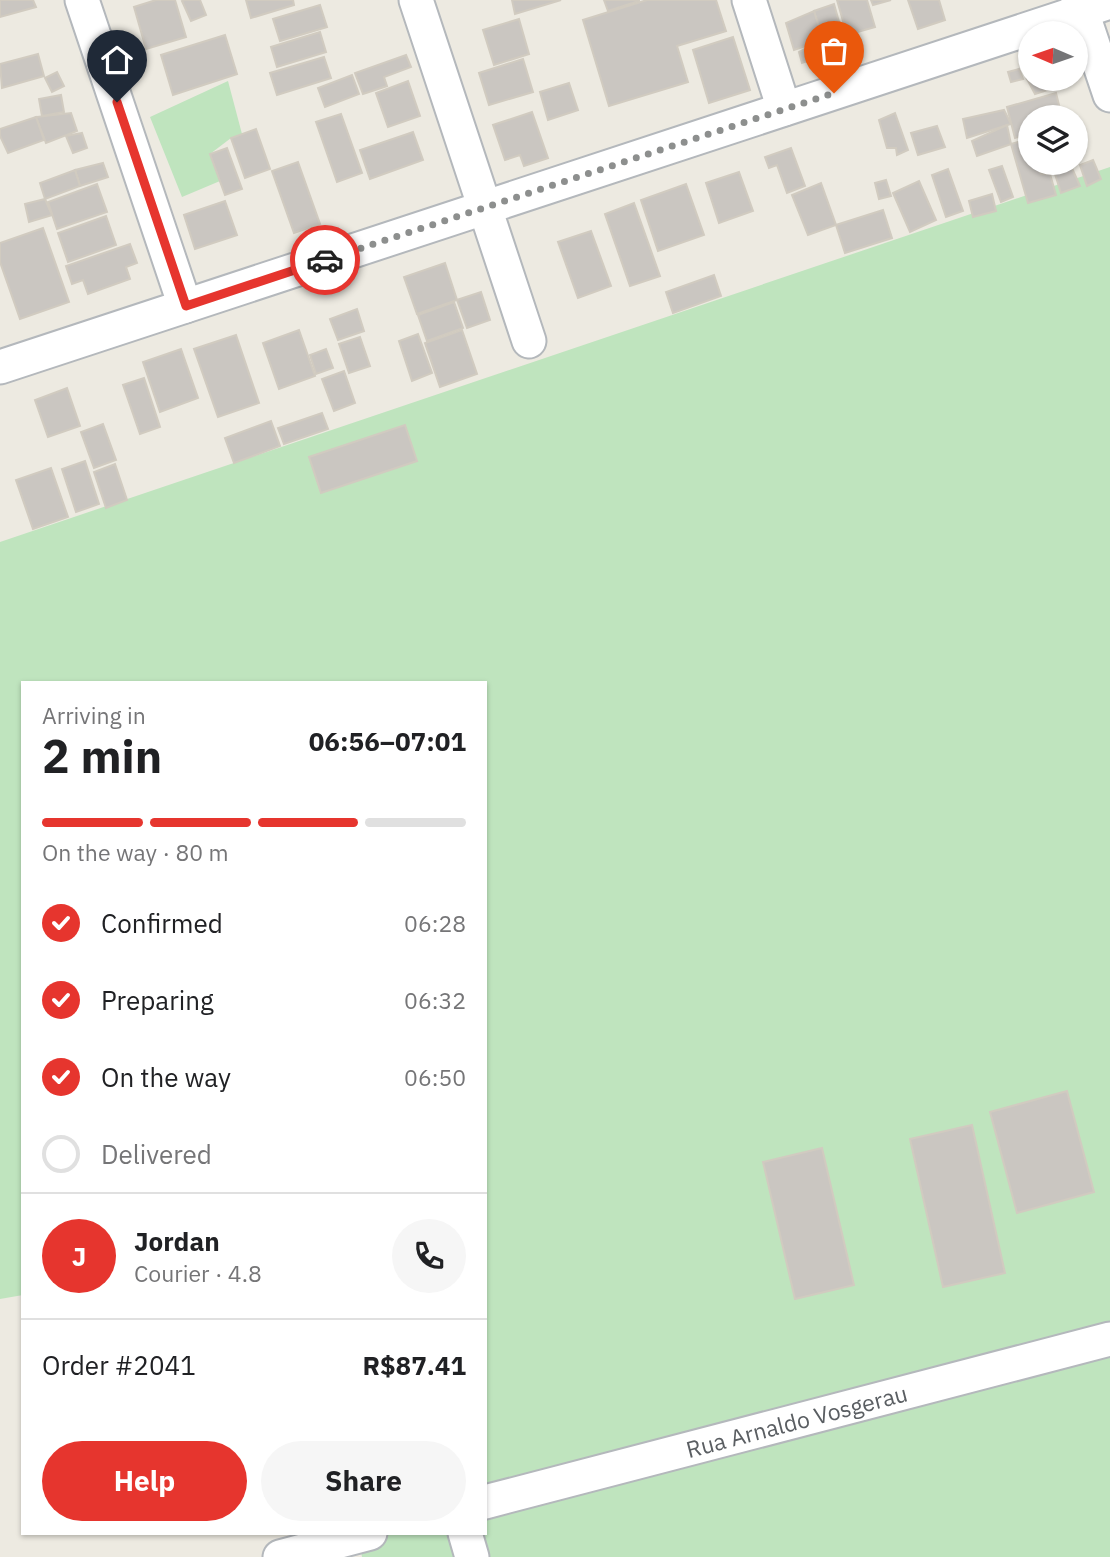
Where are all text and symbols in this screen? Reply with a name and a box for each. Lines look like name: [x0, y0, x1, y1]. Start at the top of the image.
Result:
pin: [804, 21, 864, 93]
north arrow: [1018, 21, 1088, 91]
map controls: [1018, 21, 1088, 175]
pin: [87, 30, 147, 102]
icon: bag: [815, 32, 853, 70]
icon: home: [98, 41, 136, 79]
button: layers: [1018, 105, 1088, 175]
courier: [290, 225, 360, 295]
icon: car: [306, 241, 344, 279]
text: Arriving in: [42, 700, 146, 730]
text: 06:56–07:01: [309, 724, 466, 758]
text: 2 min: [42, 726, 162, 786]
text: On the way · 80 m: [42, 837, 229, 867]
icon: check: [42, 904, 80, 942]
text: Confirmed: [101, 906, 223, 940]
text: 06:28: [404, 908, 466, 938]
icon: check: [42, 981, 80, 1019]
text: Preparing: [101, 983, 214, 1017]
text: 06:32: [404, 985, 466, 1015]
icon: check: [42, 1058, 80, 1096]
text: On the way: [101, 1060, 231, 1094]
text: 06:50: [404, 1062, 466, 1092]
text: Delivered: [101, 1137, 212, 1171]
button: phone: [392, 1219, 466, 1293]
text: Jordan: [134, 1224, 220, 1258]
text: J: [72, 1239, 86, 1273]
text: Courier · 4.8: [134, 1258, 262, 1288]
text: Order #2041: [42, 1348, 196, 1382]
text: R$87.41: [362, 1348, 466, 1382]
street label: Rua Arnaldo Vosgerau: [683, 1378, 911, 1464]
button: Help: [42, 1441, 247, 1521]
button: Share: [261, 1441, 466, 1521]

